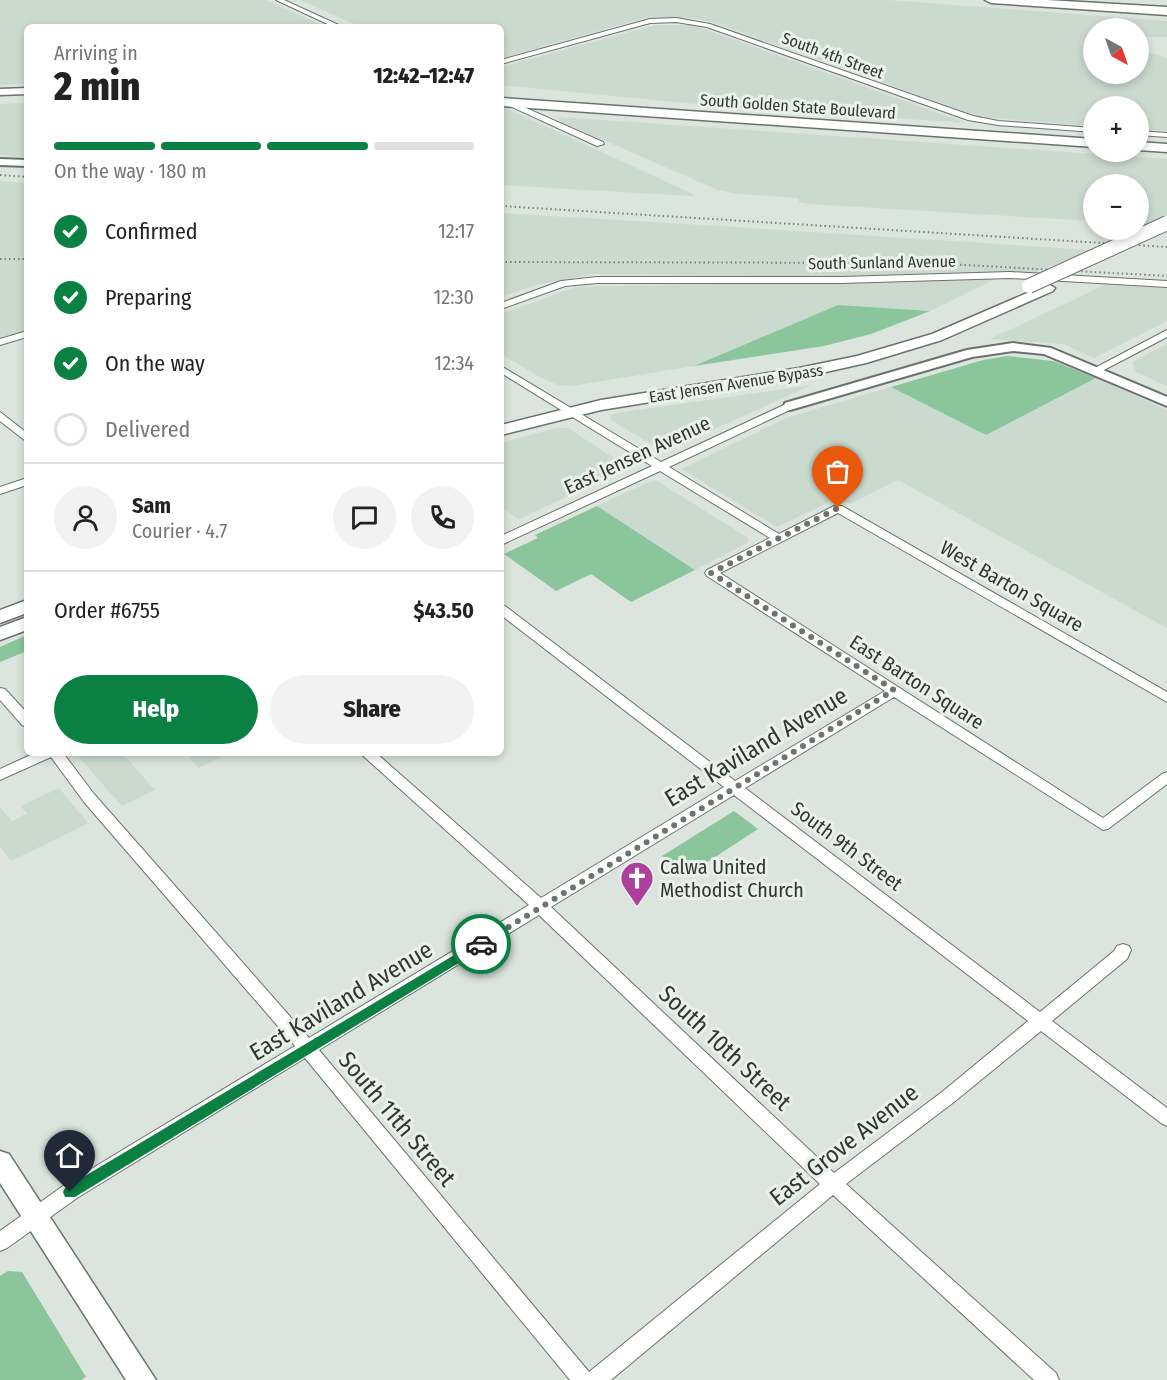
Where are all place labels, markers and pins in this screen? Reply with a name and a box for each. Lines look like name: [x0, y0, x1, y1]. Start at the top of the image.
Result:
pin: [812, 446, 863, 508]
place label: Calwa United Methodist Church: [660, 855, 804, 902]
church icon: Calwa United Methodist Church: [619, 860, 655, 907]
pin: [44, 1130, 95, 1192]

